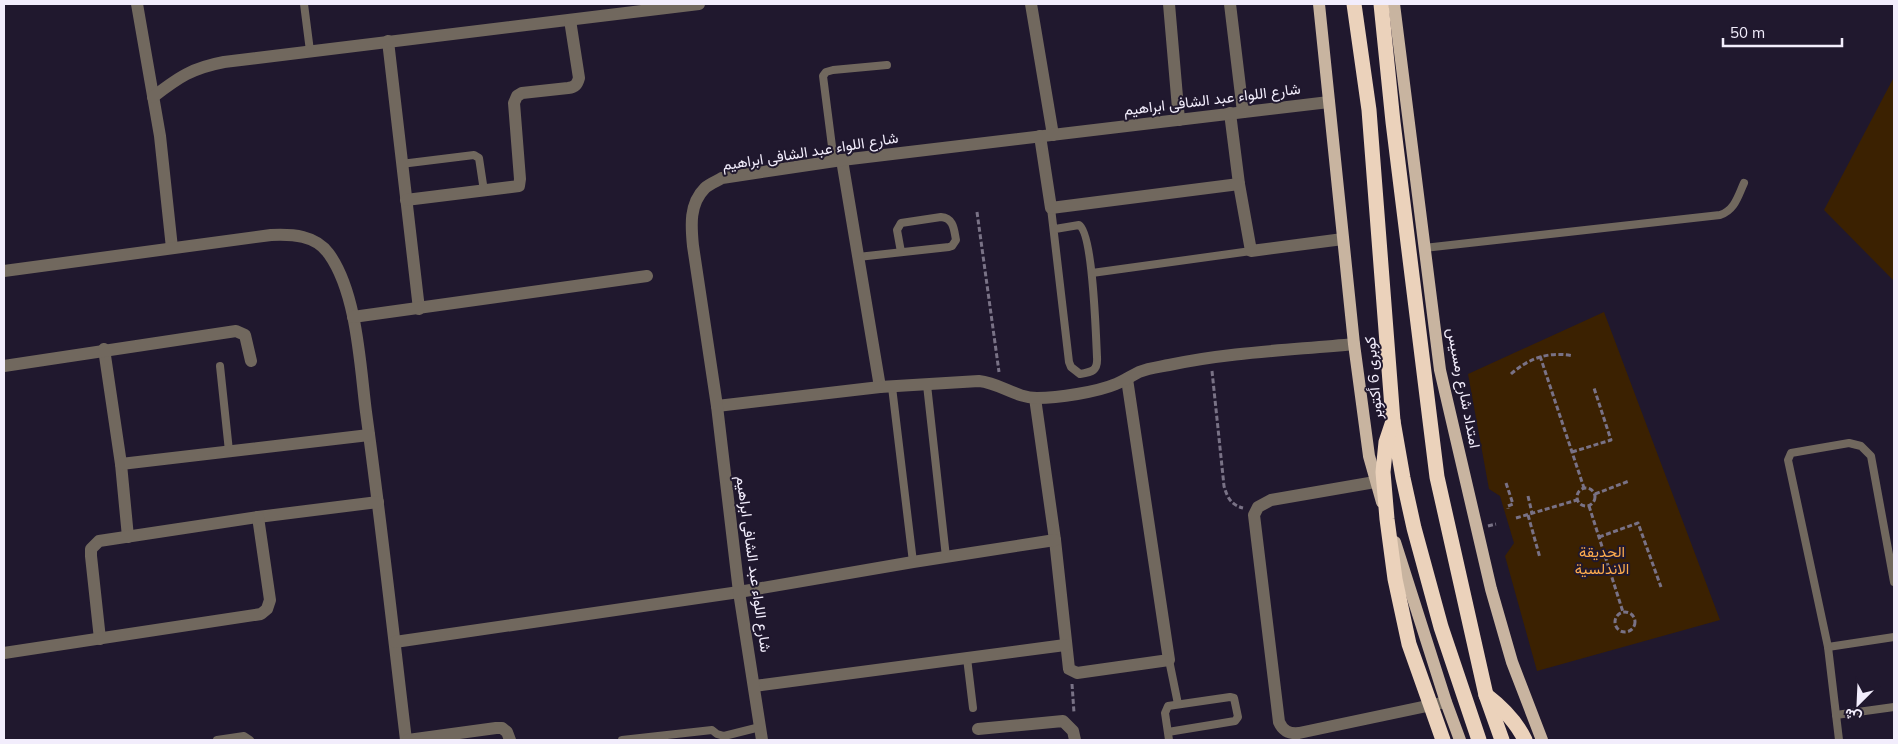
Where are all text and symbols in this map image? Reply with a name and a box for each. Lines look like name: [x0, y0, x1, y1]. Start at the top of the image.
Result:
scale bar: [1723, 15, 1842, 47]
text: 50 m: [1730, 23, 1765, 42]
street label: شارع اللواء عبد الشافى ابراهيم: [1122, 79, 1302, 121]
street label: شارع اللواء عبد الشافى ابراهيم: [721, 128, 900, 176]
street label: امتداد شارع رمسيس: [1441, 326, 1485, 450]
street label: كوبرى 6 أكتوبر: [1360, 335, 1387, 421]
street label: شارع اللواء عبد الشافى ابراهيم: [730, 474, 776, 654]
park label: الحديقة الاندلسية: [1575, 542, 1629, 578]
north arrow: [1833, 679, 1883, 729]
text: ش: [1841, 704, 1864, 728]

